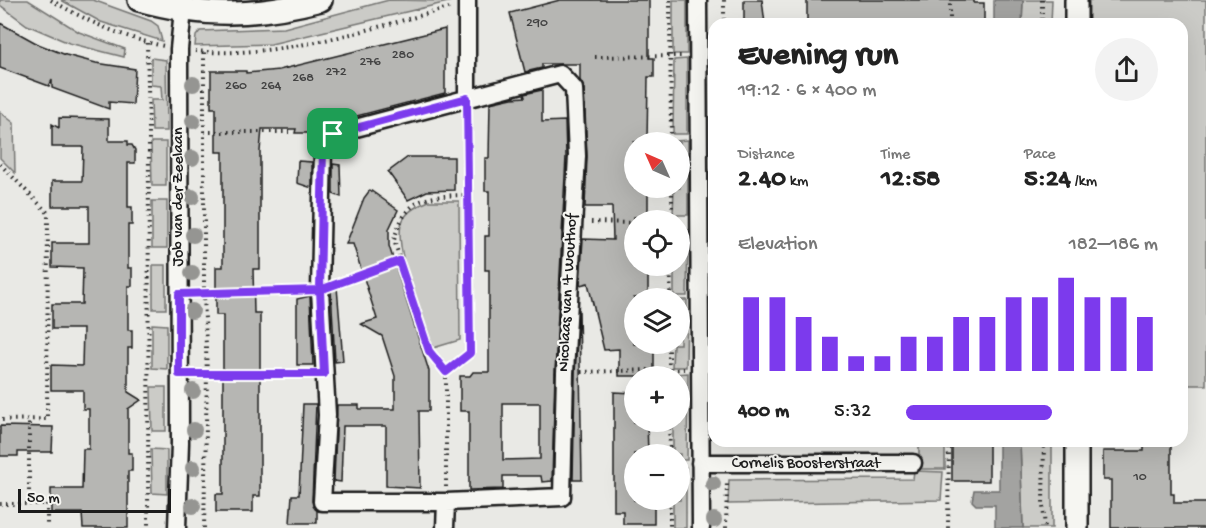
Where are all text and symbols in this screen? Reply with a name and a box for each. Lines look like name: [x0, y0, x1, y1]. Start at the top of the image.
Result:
house number: 290: [526, 15, 548, 32]
text: Evening run: [738, 38, 898, 76]
button: share: [1095, 38, 1158, 101]
house number: 280: [392, 47, 414, 64]
house number: 276: [359, 54, 382, 71]
house number: 272: [325, 64, 347, 81]
house number: 268: [292, 70, 314, 87]
house number: 260: [225, 78, 247, 95]
house number: 264: [261, 78, 282, 95]
text: 19:12 · 6 × 400 m: [738, 80, 876, 103]
pin: [307, 108, 358, 159]
icon: arrive: [316, 117, 349, 150]
street label: Job van der Zeelaan: [170, 127, 189, 267]
north arrow: [624, 132, 690, 198]
map controls: [624, 132, 690, 510]
text: Distance: [738, 146, 795, 165]
text: Time: [881, 146, 910, 165]
text: Pace: [1024, 146, 1055, 165]
text: 2.40: [738, 165, 786, 196]
text: 12:58: [881, 165, 940, 196]
text: 5:24: [1024, 165, 1071, 196]
text: km: [786, 173, 808, 192]
text: /km: [1071, 173, 1097, 192]
button: locate: [624, 210, 690, 276]
street label: Nicolaas van 't Wouthof: [555, 212, 583, 372]
text: Elevation: [738, 234, 818, 257]
text: 182–186 m: [1069, 234, 1158, 257]
button: layers: [624, 288, 690, 354]
button: +: [624, 366, 690, 432]
text: 400 m: [738, 401, 789, 424]
text: 5:32: [834, 401, 871, 424]
button: −: [624, 444, 690, 510]
street label: Cornelis Boosterstraat: [732, 455, 882, 474]
house number: 10: [1132, 469, 1147, 486]
scale bar: [18, 486, 171, 514]
text: 50 m: [27, 490, 60, 509]

